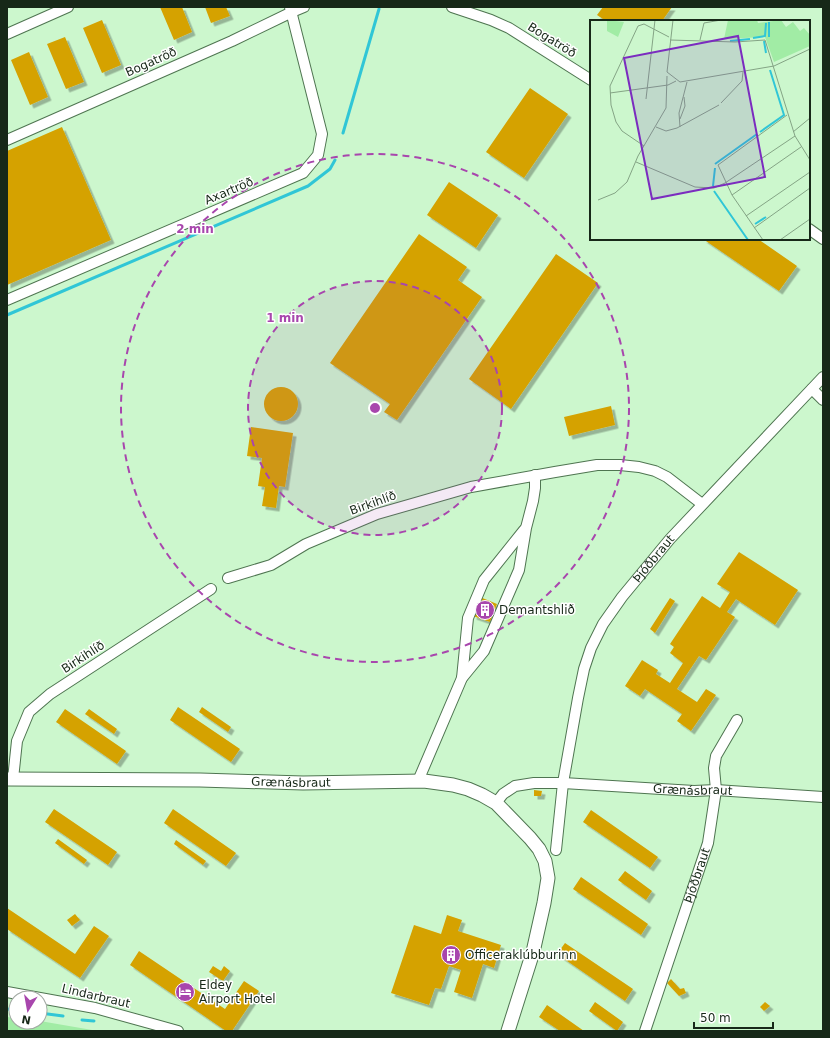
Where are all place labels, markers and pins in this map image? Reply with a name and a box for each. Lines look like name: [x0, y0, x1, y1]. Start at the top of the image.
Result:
centre of rings: [368, 401, 382, 415]
building icon: Demantshlið: [474, 599, 496, 621]
place label: Demantshlið: [499, 603, 575, 617]
building icon: Officeraklúbburinn: [440, 944, 462, 966]
place label: Officeraklúbburinn: [465, 948, 577, 962]
place label: Eldey Airport Hotel: [199, 978, 276, 1006]
hotel icon: Eldey Airport Hotel: [174, 981, 196, 1003]

